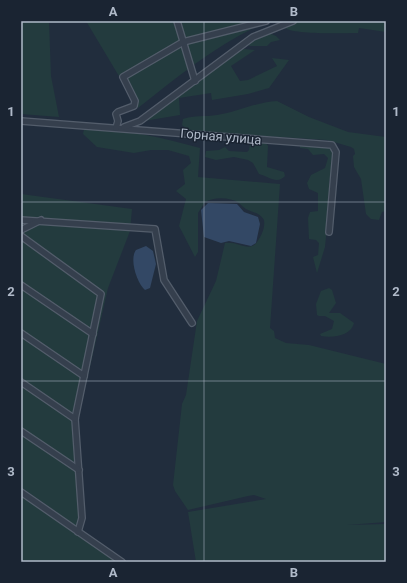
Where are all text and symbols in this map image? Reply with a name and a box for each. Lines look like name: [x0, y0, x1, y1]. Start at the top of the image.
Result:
text: A: [109, 4, 118, 19]
text: B: [290, 4, 298, 19]
text: 1: [7, 104, 15, 119]
text: 1: [392, 104, 400, 119]
street label: Горная улица: [180, 125, 262, 148]
text: 2: [7, 284, 15, 299]
text: 2: [392, 284, 400, 299]
text: 3: [7, 464, 15, 479]
text: 3: [392, 464, 400, 479]
text: A: [109, 565, 118, 580]
text: B: [290, 565, 298, 580]

